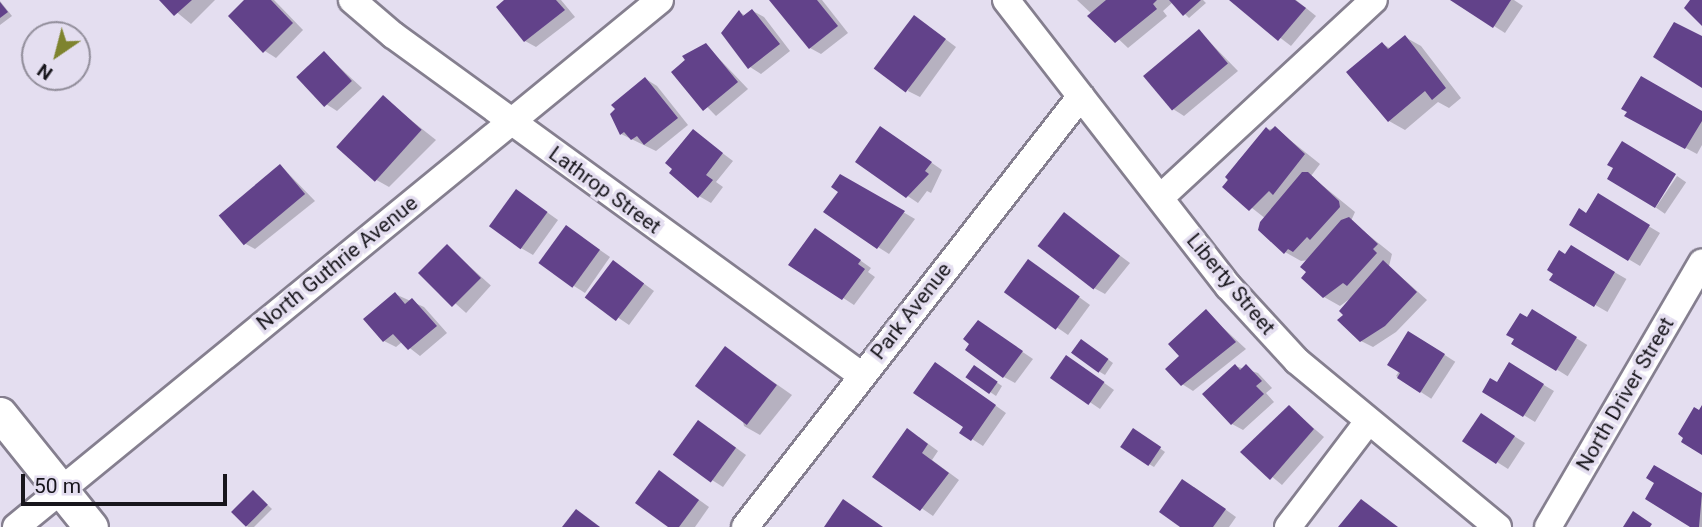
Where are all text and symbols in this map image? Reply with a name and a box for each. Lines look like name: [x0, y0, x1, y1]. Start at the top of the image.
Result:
north arrow: [21, 21, 91, 91]
text: N: [33, 59, 57, 85]
street label: Lathrop Street: [544, 141, 666, 239]
street label: North Guthrie Avenue: [251, 190, 423, 336]
street label: Liberty Street: [1181, 228, 1281, 340]
street label: Park Avenue: [865, 257, 957, 365]
street label: North Driver Street: [1571, 313, 1679, 475]
scale bar: [24, 461, 231, 505]
text: 50 m: [34, 474, 81, 498]

